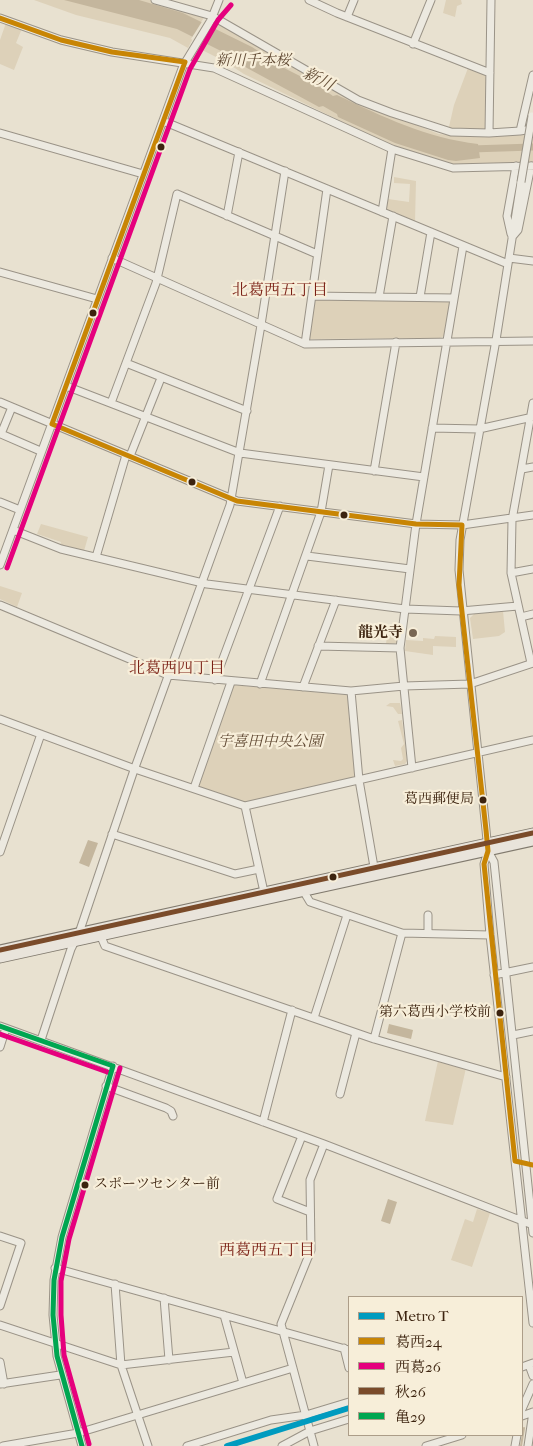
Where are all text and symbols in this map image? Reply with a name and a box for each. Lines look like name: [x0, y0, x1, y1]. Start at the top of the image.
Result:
park label: 新川千本桜: [216, 52, 290, 70]
water label: 新川: [299, 64, 337, 96]
unlabelled marker: [156, 142, 166, 152]
district label: 北葛西五丁目: [232, 281, 328, 301]
unlabelled marker: [88, 308, 98, 318]
unlabelled marker: [187, 477, 197, 487]
unlabelled marker: [339, 510, 349, 520]
place label: 龍光寺: [358, 624, 403, 642]
marker: 龍光寺: [407, 627, 419, 639]
district label: 北葛西四丁目: [129, 659, 225, 679]
park label: 宇喜田中央公園: [218, 733, 322, 751]
place label: 葛西郵便局: [404, 792, 474, 808]
marker: 葛西郵便局: [478, 795, 488, 805]
unlabelled marker: [328, 872, 338, 882]
place label: 第六葛西小学校前: [379, 1005, 491, 1021]
marker: 第六葛西小学校前: [495, 1008, 505, 1018]
place label: スポーツセンター前: [94, 1177, 220, 1193]
marker: スポーツセンター前: [80, 1180, 90, 1190]
district label: 西葛西五丁目: [219, 1241, 315, 1261]
legend: [348, 1296, 523, 1436]
text: Metro T: [395, 1307, 449, 1325]
text: 葛西24: [395, 1333, 442, 1351]
text: 西葛26: [395, 1358, 441, 1376]
text: 秋26: [395, 1383, 426, 1401]
text: 亀29: [395, 1408, 426, 1426]

